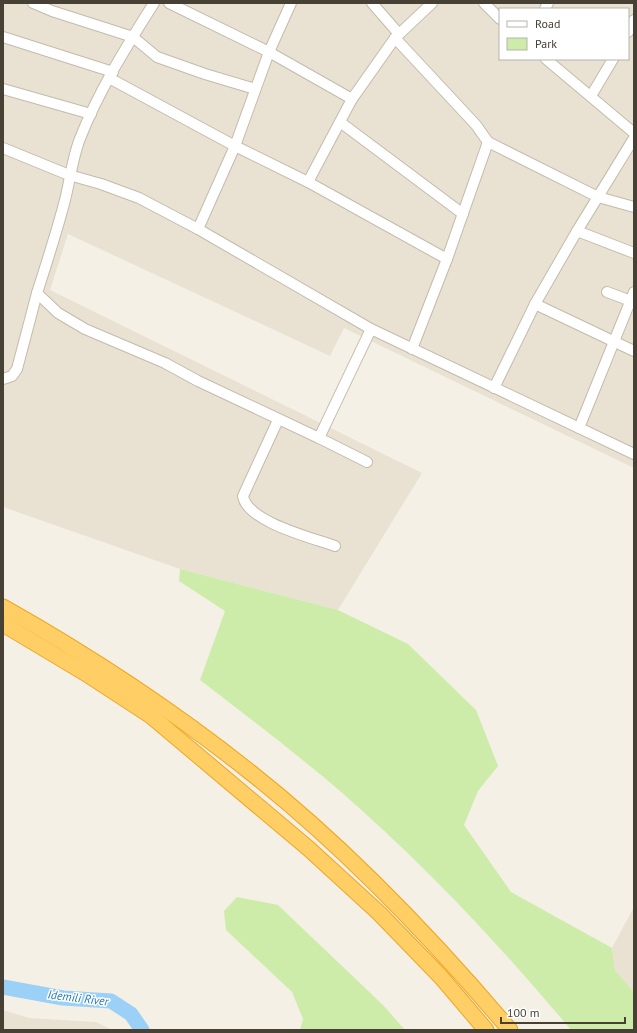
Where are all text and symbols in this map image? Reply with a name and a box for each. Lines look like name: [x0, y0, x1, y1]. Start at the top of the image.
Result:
legend: [499, 8, 629, 60]
text: Road: [535, 16, 560, 31]
text: Park: [535, 36, 557, 51]
water label: Idemili River: [47, 986, 110, 1009]
scale bar: [501, 999, 625, 1025]
text: 100 m: [507, 1005, 540, 1020]

